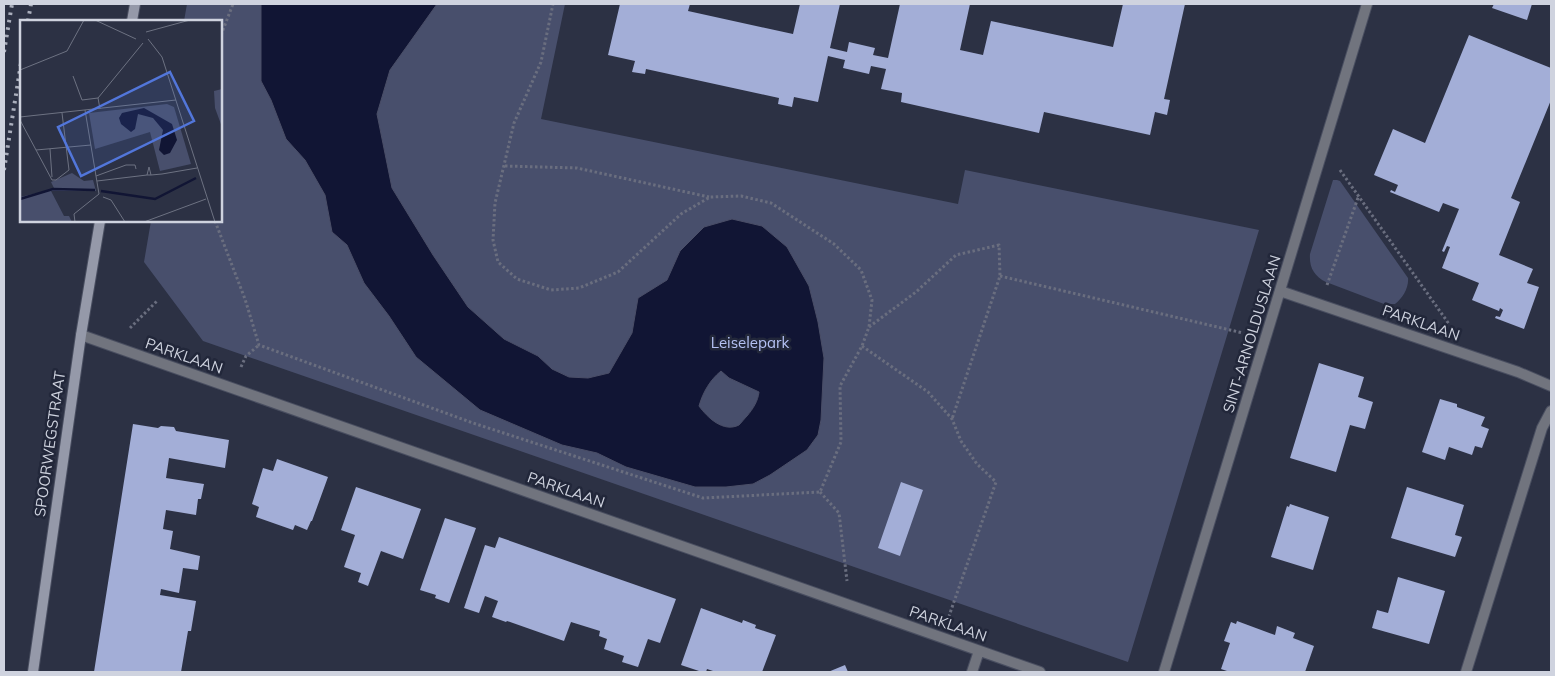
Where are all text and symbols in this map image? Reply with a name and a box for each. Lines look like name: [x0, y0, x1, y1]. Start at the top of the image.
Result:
inset map: [20, 20, 222, 222]
street label: SINT-ARNOLDUSLAAN: [1218, 253, 1285, 415]
street label: PARKLAAN: [1380, 300, 1462, 345]
street label: PARKLAAN: [143, 333, 225, 378]
park label: Leiselepark: [711, 333, 789, 352]
street label: SPOORWEGSTRAAT: [30, 370, 69, 518]
street label: PARKLAAN: [525, 467, 607, 512]
street label: PARKLAAN: [907, 601, 989, 646]

